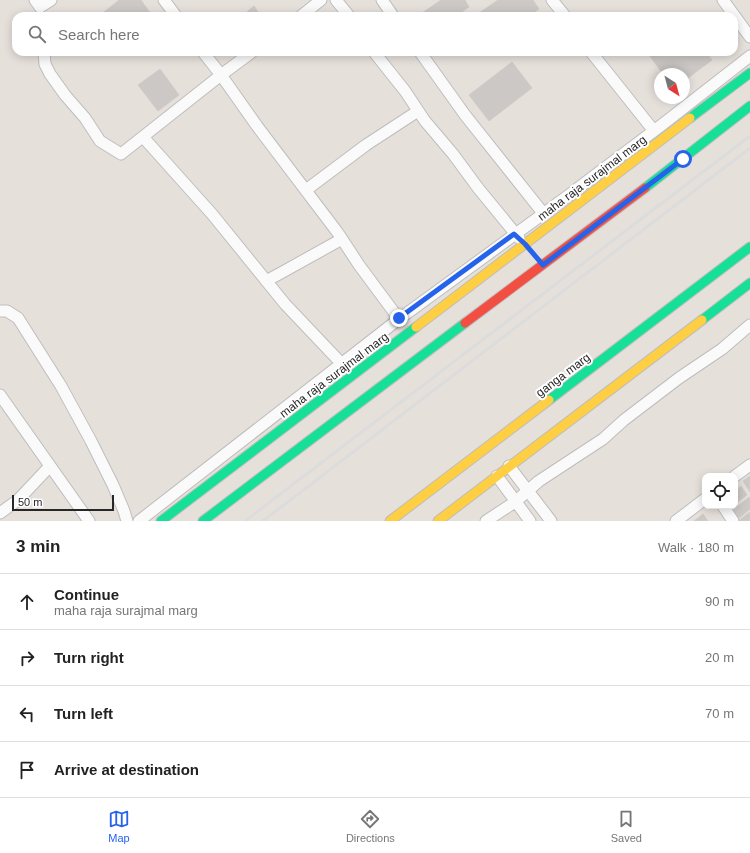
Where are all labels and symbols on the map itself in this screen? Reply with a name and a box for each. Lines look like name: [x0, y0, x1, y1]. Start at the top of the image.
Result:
north arrow: [654, 68, 690, 104]
street label: maha raja surajmal marg: [535, 132, 649, 224]
route start: [674, 150, 692, 168]
route end: [390, 309, 408, 327]
street label: maha raja surajmal marg: [277, 329, 391, 421]
street label: ganga marg: [533, 350, 593, 400]
scale bar: [12, 493, 114, 512]

